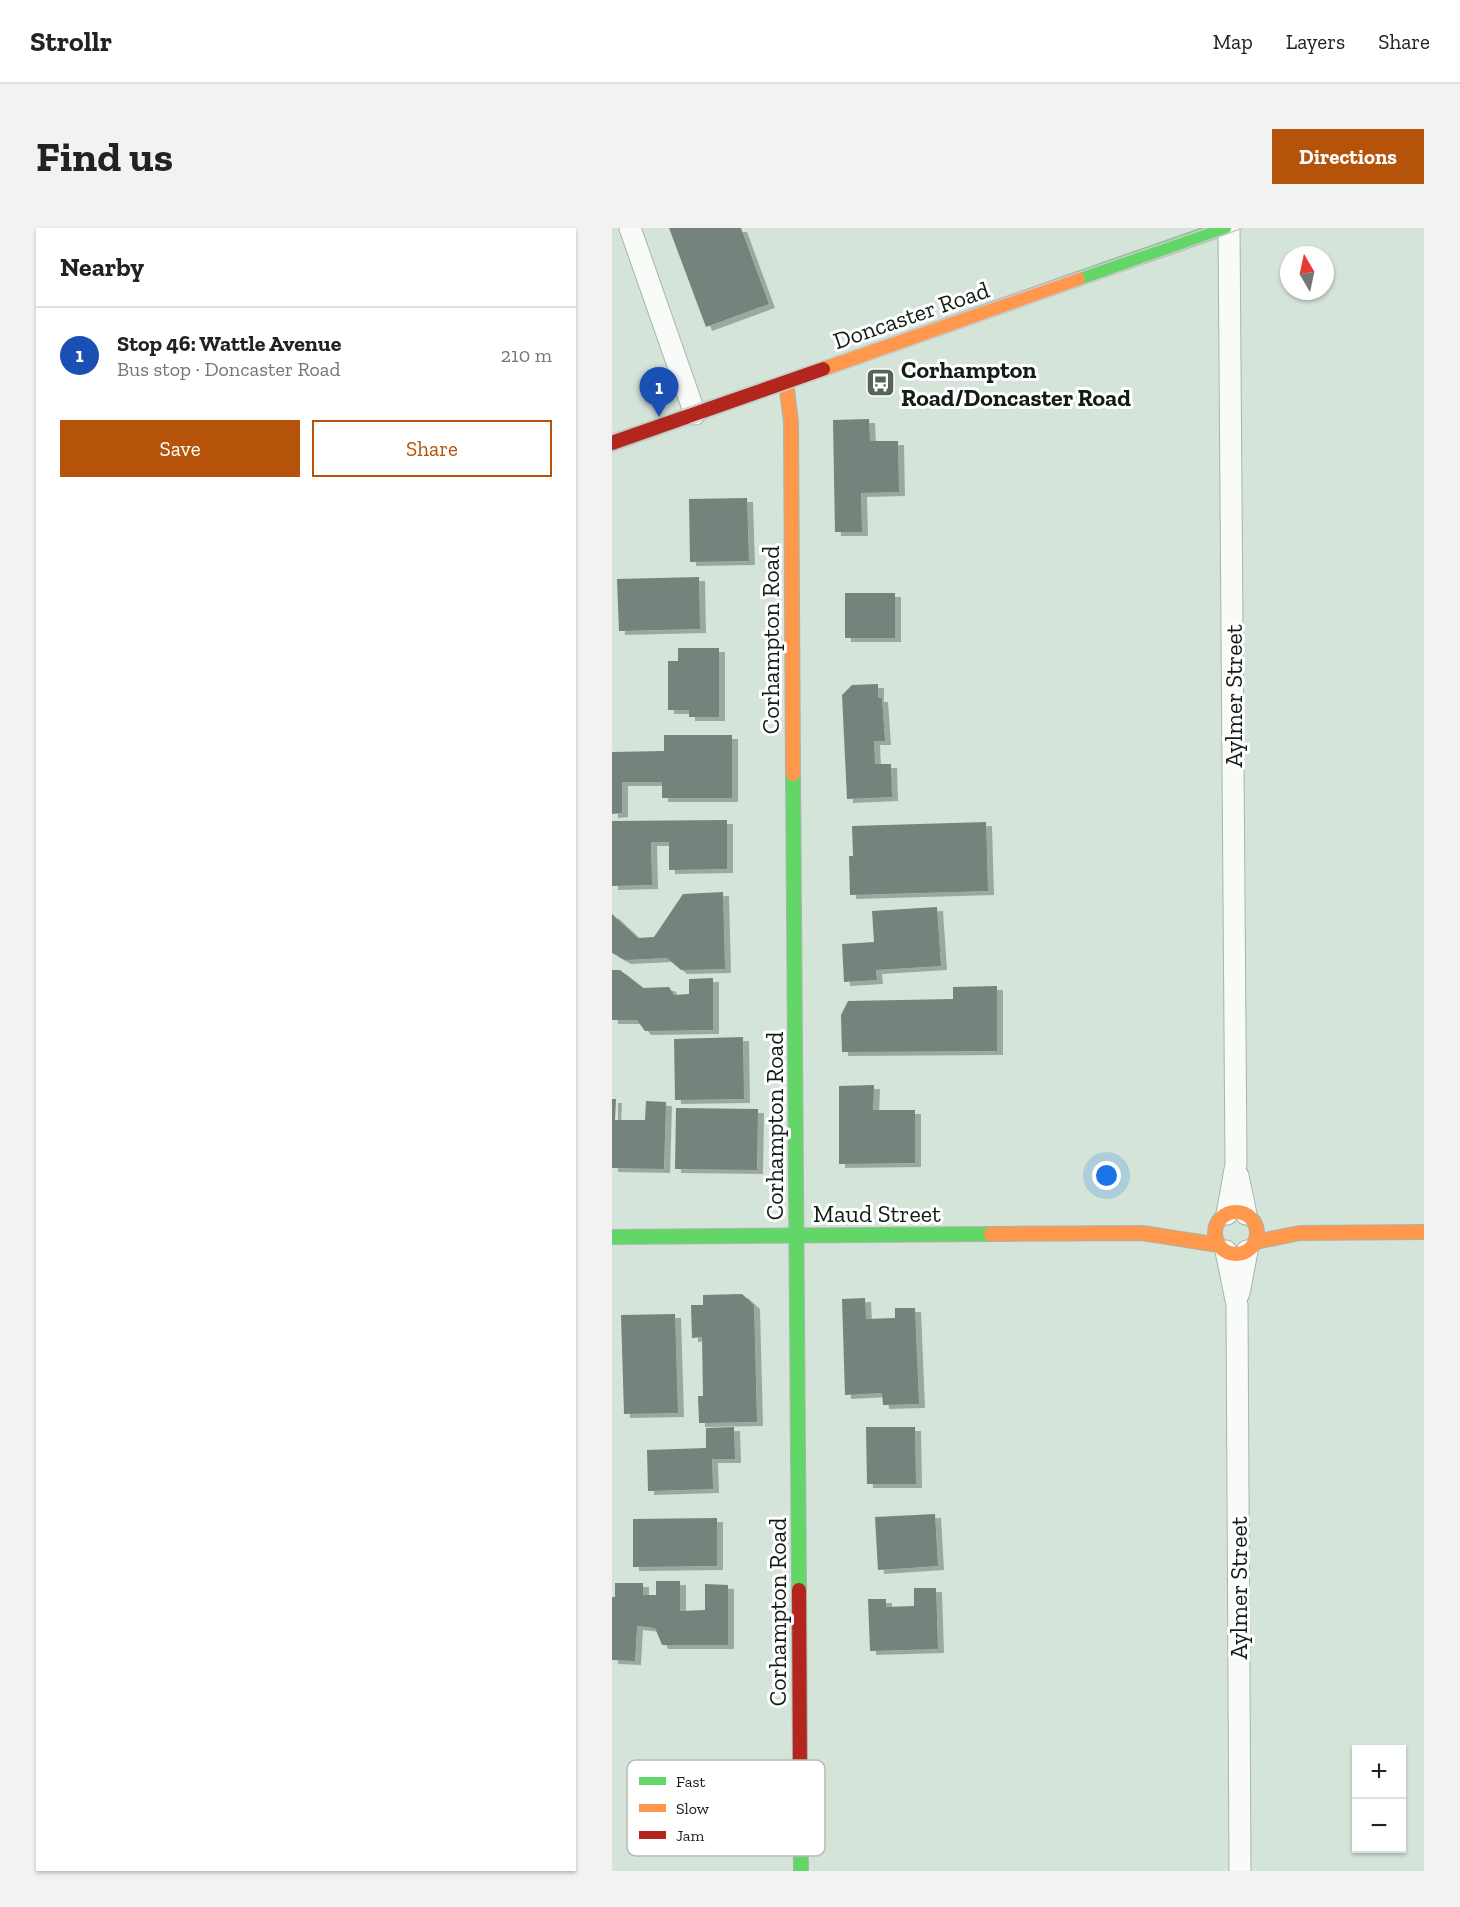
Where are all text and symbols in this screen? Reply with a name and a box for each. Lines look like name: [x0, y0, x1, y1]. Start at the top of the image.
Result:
text: Strollr: [30, 25, 112, 58]
text: Map: [1213, 29, 1253, 54]
text: Layers: [1286, 29, 1345, 54]
text: Share: [1378, 29, 1430, 54]
button: Directions: [1272, 129, 1424, 184]
text: Find us: [36, 131, 173, 182]
north arrow: [1280, 246, 1334, 300]
text: Nearby: [60, 251, 144, 283]
street label: Doncaster Road: [829, 275, 993, 355]
text: Stop 46: Wattle Avenue: [117, 330, 341, 357]
text: 1: [75, 343, 84, 367]
text: 210 m: [501, 343, 552, 367]
place label: Corhampton Road/Doncaster Road: [901, 355, 1131, 412]
text: Bus stop · Doncaster Road: [117, 357, 340, 381]
bus stop icon: Corhampton Road/Doncaster Road: [864, 367, 896, 399]
pin: 1: [640, 368, 678, 417]
button: Save: [60, 420, 300, 477]
button: Share: [312, 420, 552, 477]
street label: Corhampton Road: [756, 546, 785, 734]
street label: Aylmer Street: [1219, 624, 1248, 768]
street label: Corhampton Road: [760, 1032, 789, 1220]
your location: [1092, 1161, 1121, 1190]
street label: Maud Street: [813, 1199, 941, 1228]
street label: Aylmer Street: [1224, 1516, 1253, 1660]
street label: Corhampton Road: [763, 1518, 792, 1706]
map controls: [1352, 1745, 1406, 1853]
button: +: [1352, 1745, 1406, 1799]
legend: [627, 1760, 825, 1856]
text: Fast: [676, 1772, 705, 1791]
text: Slow: [676, 1799, 710, 1818]
button: −: [1352, 1799, 1406, 1853]
text: Jam: [676, 1826, 705, 1845]

